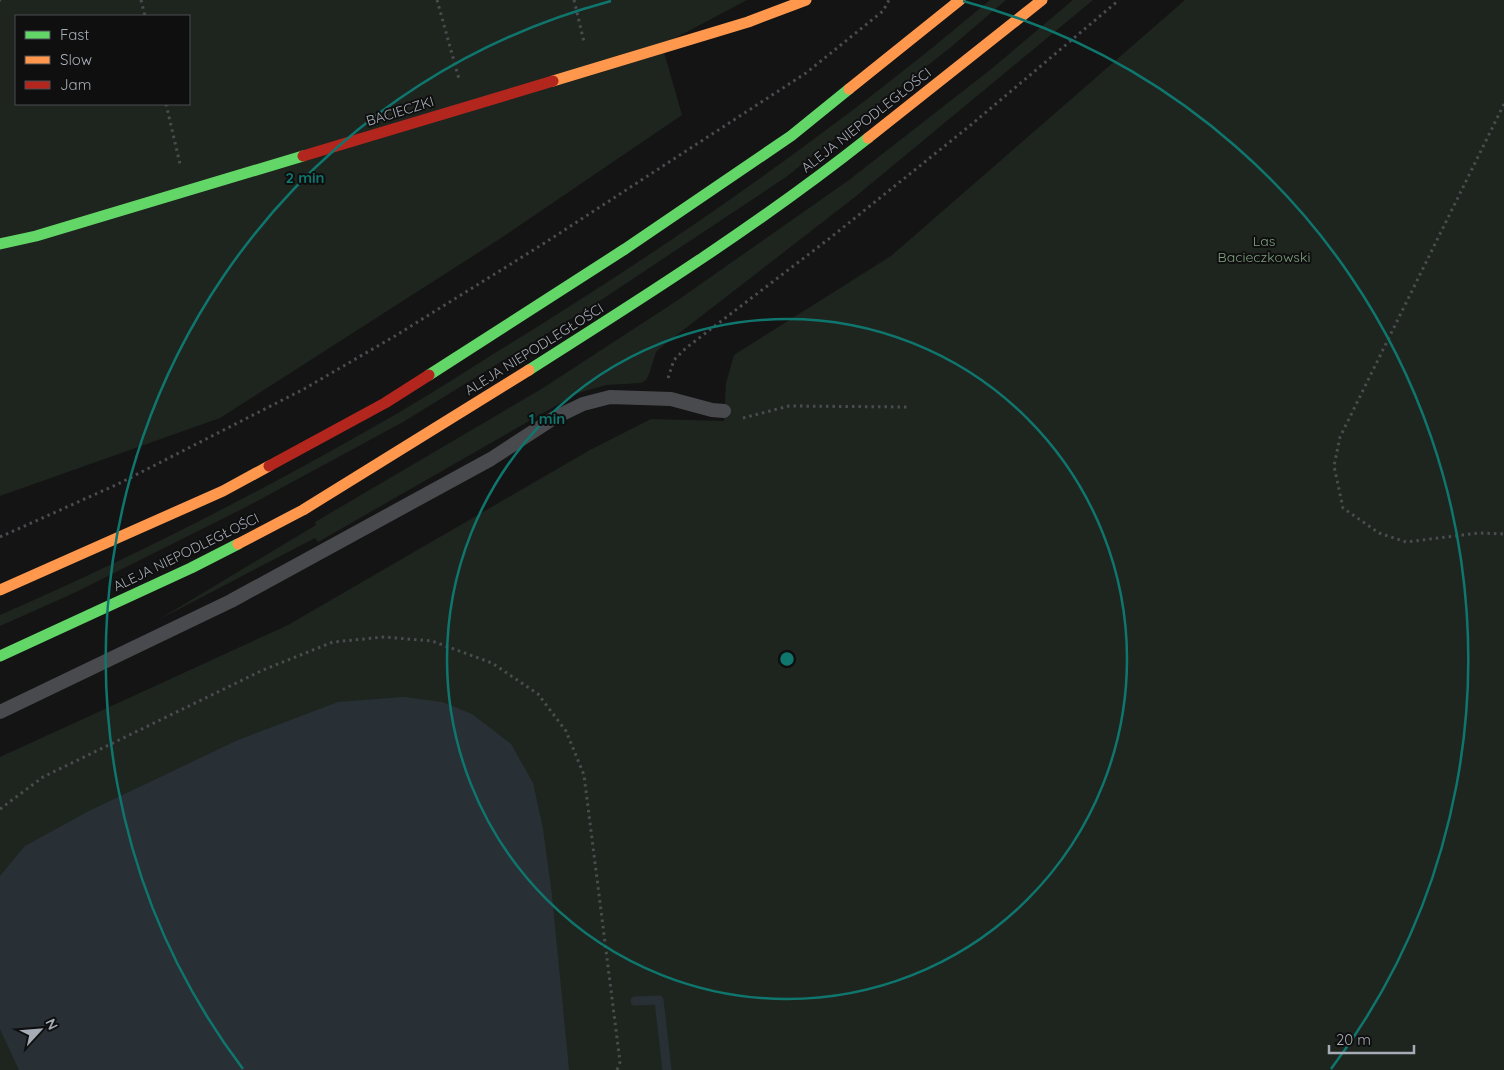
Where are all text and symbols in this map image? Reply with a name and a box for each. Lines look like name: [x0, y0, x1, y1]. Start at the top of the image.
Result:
legend: [15, 15, 190, 105]
text: Fast: [60, 25, 89, 44]
text: Slow: [60, 50, 92, 69]
street label: ALEJA NIEPODLEGŁOŚCI: [797, 64, 935, 176]
text: Jam: [60, 75, 91, 94]
street label: BACIECZKI: [364, 92, 436, 130]
text: 2 min: [285, 168, 325, 187]
park label: Las Bacieczkowski: [1218, 232, 1310, 266]
street label: ALEJA NIEPODLEGŁOŚCI: [461, 299, 607, 399]
text: 1 min: [529, 409, 565, 428]
street label: ALEJA NIEPODLEGŁOŚCI: [110, 509, 262, 595]
centre of rings: [778, 650, 796, 668]
north arrow: [15, 1005, 65, 1055]
text: N: [41, 1016, 62, 1033]
scale bar: [1329, 1022, 1414, 1054]
text: 20 m: [1336, 1030, 1371, 1049]

